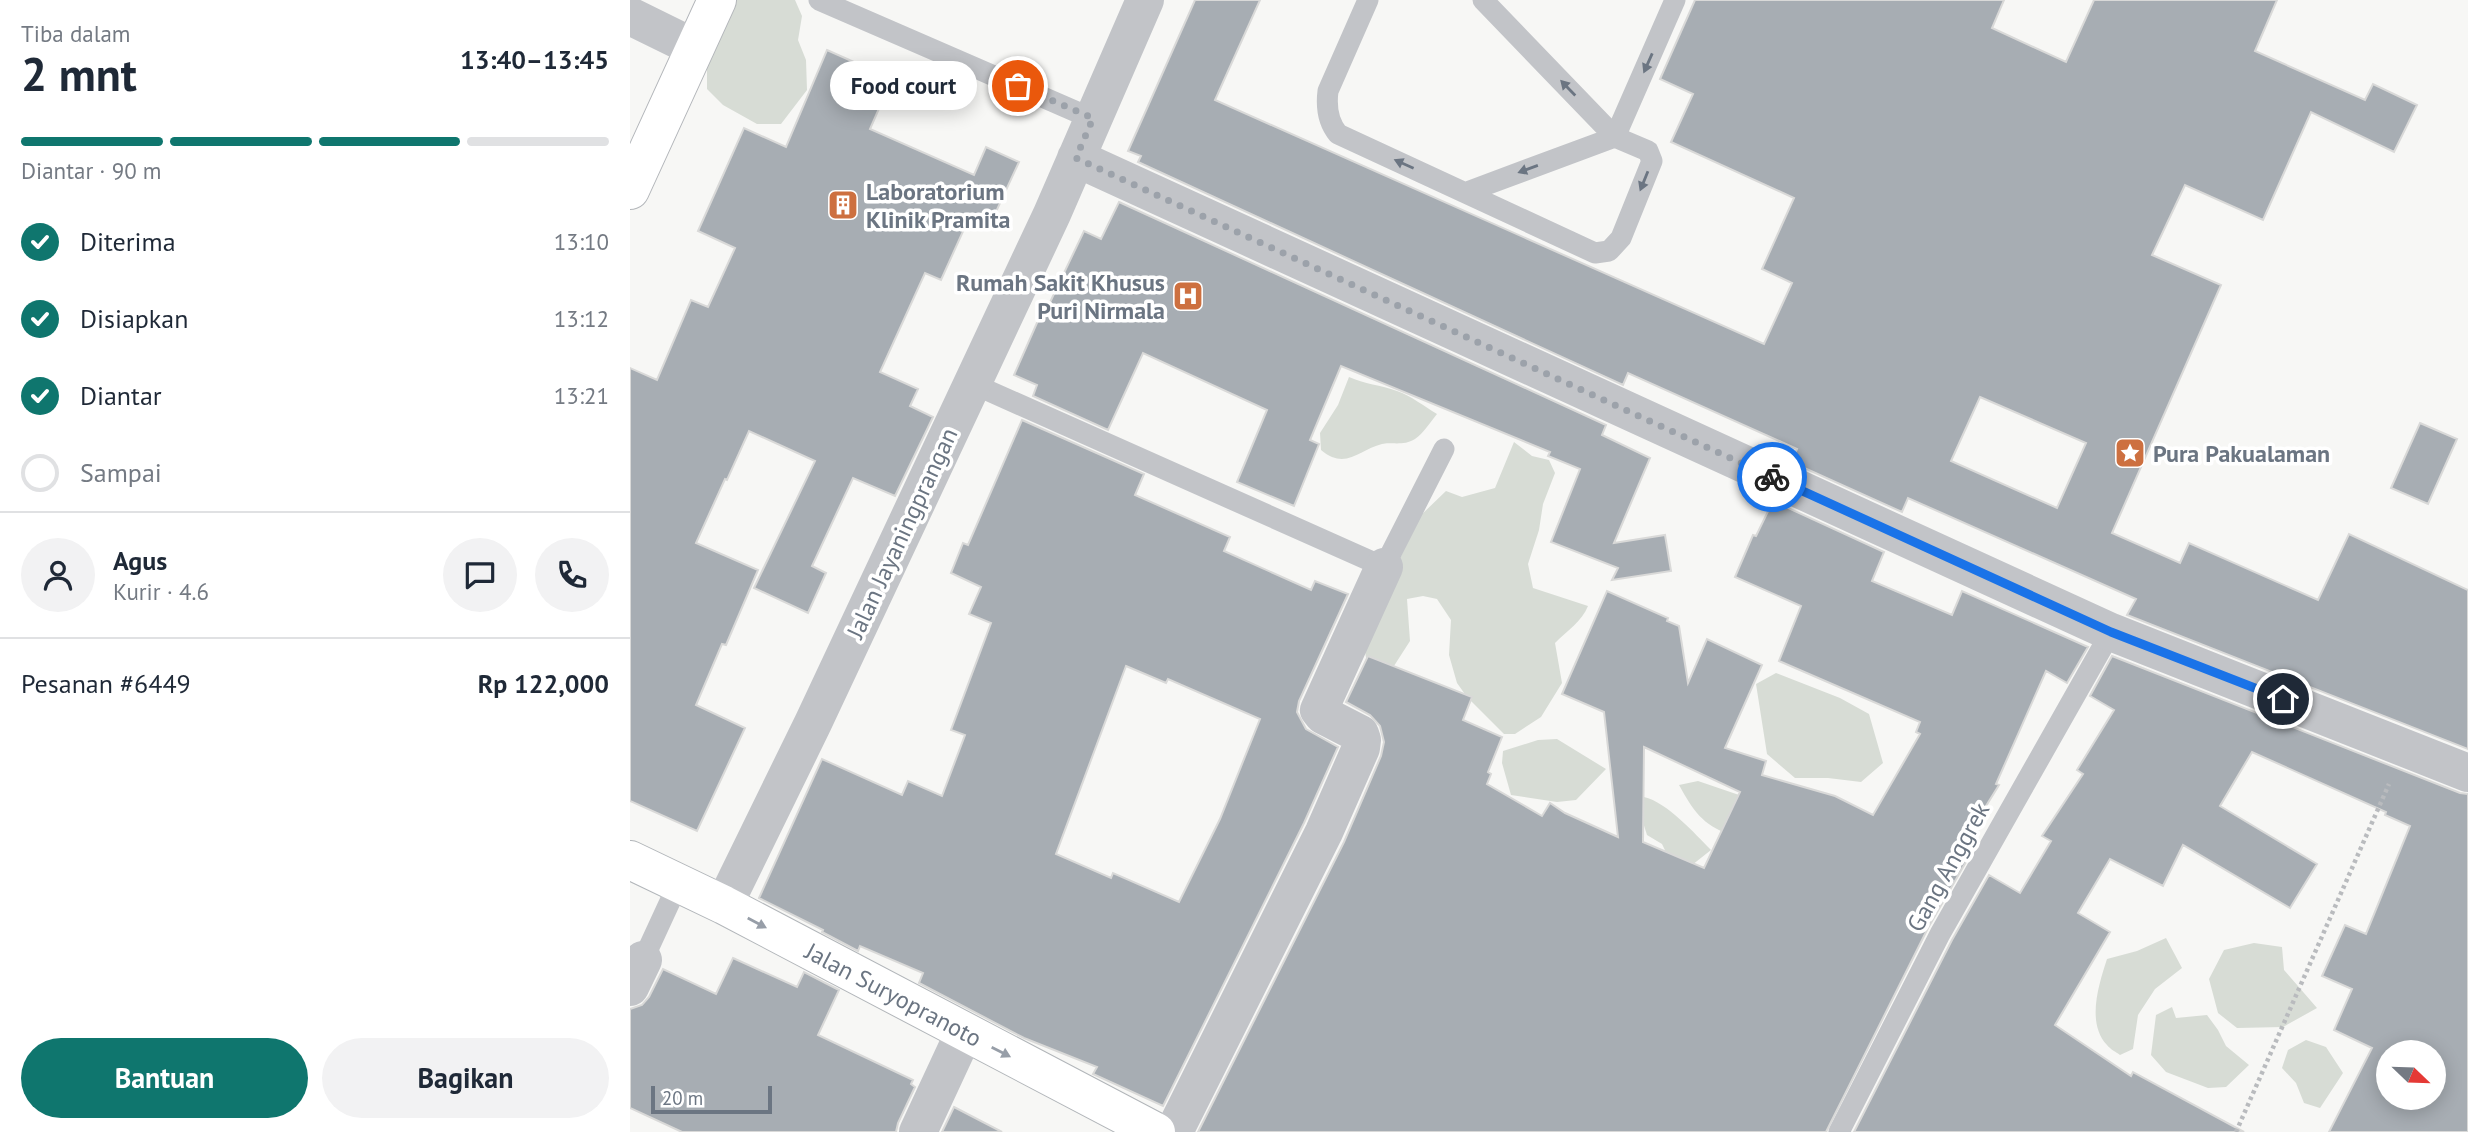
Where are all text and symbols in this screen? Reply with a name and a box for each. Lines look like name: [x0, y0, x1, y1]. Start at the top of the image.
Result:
text: Tiba dalam: [21, 19, 130, 48]
text: 13:40–13:45: [460, 43, 609, 76]
text: 2 mnt: [21, 44, 137, 104]
one-way arrow: [1642, 52, 1653, 73]
pin: [988, 56, 1048, 116]
callout: Food court: [829, 62, 976, 110]
icon: bag: [999, 67, 1037, 105]
text: Food court: [851, 71, 956, 100]
one-way arrow: [1560, 80, 1576, 97]
text: Diantar · 90 m: [21, 156, 162, 185]
one-way arrow: [1394, 158, 1414, 170]
one-way arrow: [1518, 164, 1539, 175]
one-way arrow: [1638, 171, 1649, 192]
place label: Laboratorium Klinik Pramita: [866, 176, 1010, 235]
building icon: Laboratorium Klinik Pramita: [826, 188, 860, 222]
icon: check: [21, 223, 59, 261]
text: Diterima: [80, 225, 176, 258]
text: 13:10: [554, 227, 609, 256]
place label: Rumah Sakit Khusus Puri Nirmala: [956, 267, 1165, 326]
hospital icon: Rumah Sakit Khusus Puri Nirmala: [1171, 279, 1205, 313]
icon: check: [21, 300, 59, 338]
text: Disiapkan: [80, 302, 188, 335]
text: 13:12: [554, 304, 609, 333]
icon: check: [21, 377, 59, 415]
text: Diantar: [80, 379, 162, 412]
text: 13:21: [554, 381, 609, 410]
street label: Jalan Jayaningprangan: [839, 423, 964, 644]
place icon: Pura Pakualaman: [2113, 436, 2147, 470]
place label: Pura Pakualaman: [2153, 438, 2330, 469]
courier: [1737, 442, 1807, 512]
text: Sampai: [80, 456, 162, 489]
icon: bike: [1753, 458, 1791, 496]
button: person: [21, 538, 95, 612]
button: chat: [443, 538, 517, 612]
button: phone: [535, 538, 609, 612]
text: Agus: [113, 544, 167, 577]
text: Kurir · 4.6: [113, 577, 209, 606]
text: Pesanan #6449: [21, 667, 191, 700]
text: Rp 122,000: [478, 667, 609, 700]
pin: [2253, 669, 2313, 729]
icon: home: [2264, 680, 2302, 718]
street label: Gang Anggrek: [1900, 796, 1996, 937]
one-way arrow: [747, 917, 767, 929]
street label: Jalan Suryopranoto: [799, 935, 987, 1053]
button: Bantuan: [21, 1038, 308, 1118]
button: Bagikan: [322, 1038, 609, 1118]
north arrow: [2376, 1040, 2446, 1110]
map controls: [2376, 1040, 2446, 1110]
one-way arrow: [991, 1046, 1011, 1058]
scale bar: [651, 1083, 772, 1115]
text: 20 m: [662, 1086, 703, 1110]

